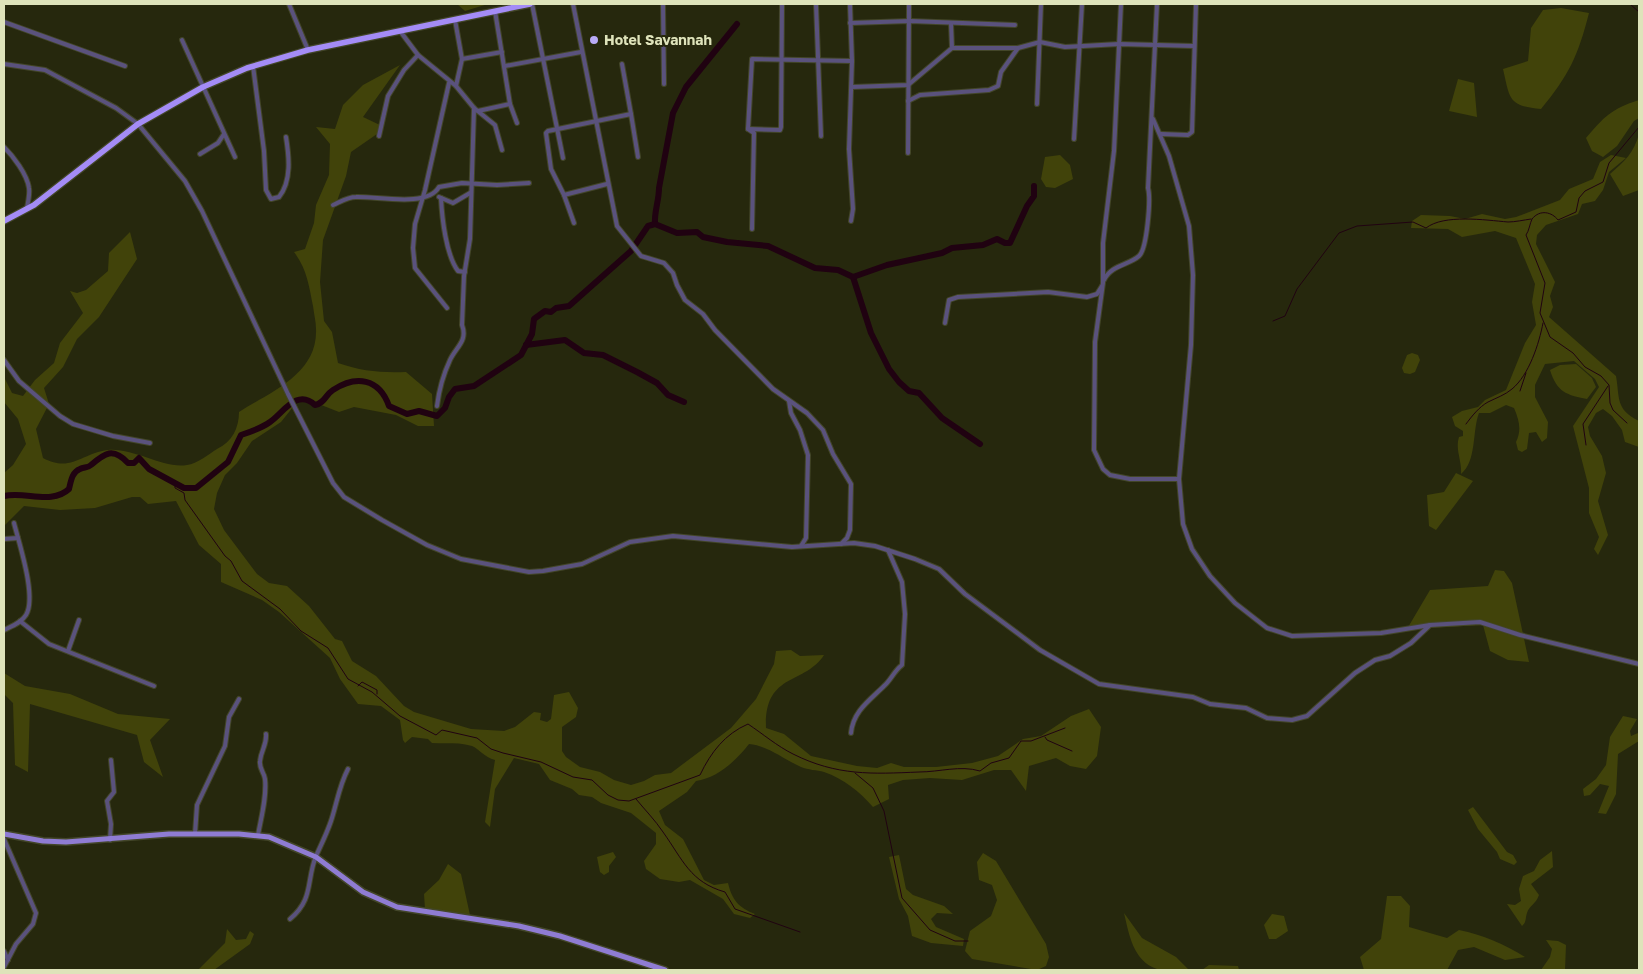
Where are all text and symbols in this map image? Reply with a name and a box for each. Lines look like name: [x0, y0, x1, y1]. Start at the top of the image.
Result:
place label: Hotel Savannah: [604, 31, 712, 48]
marker: Hotel Savannah: [588, 34, 600, 46]

